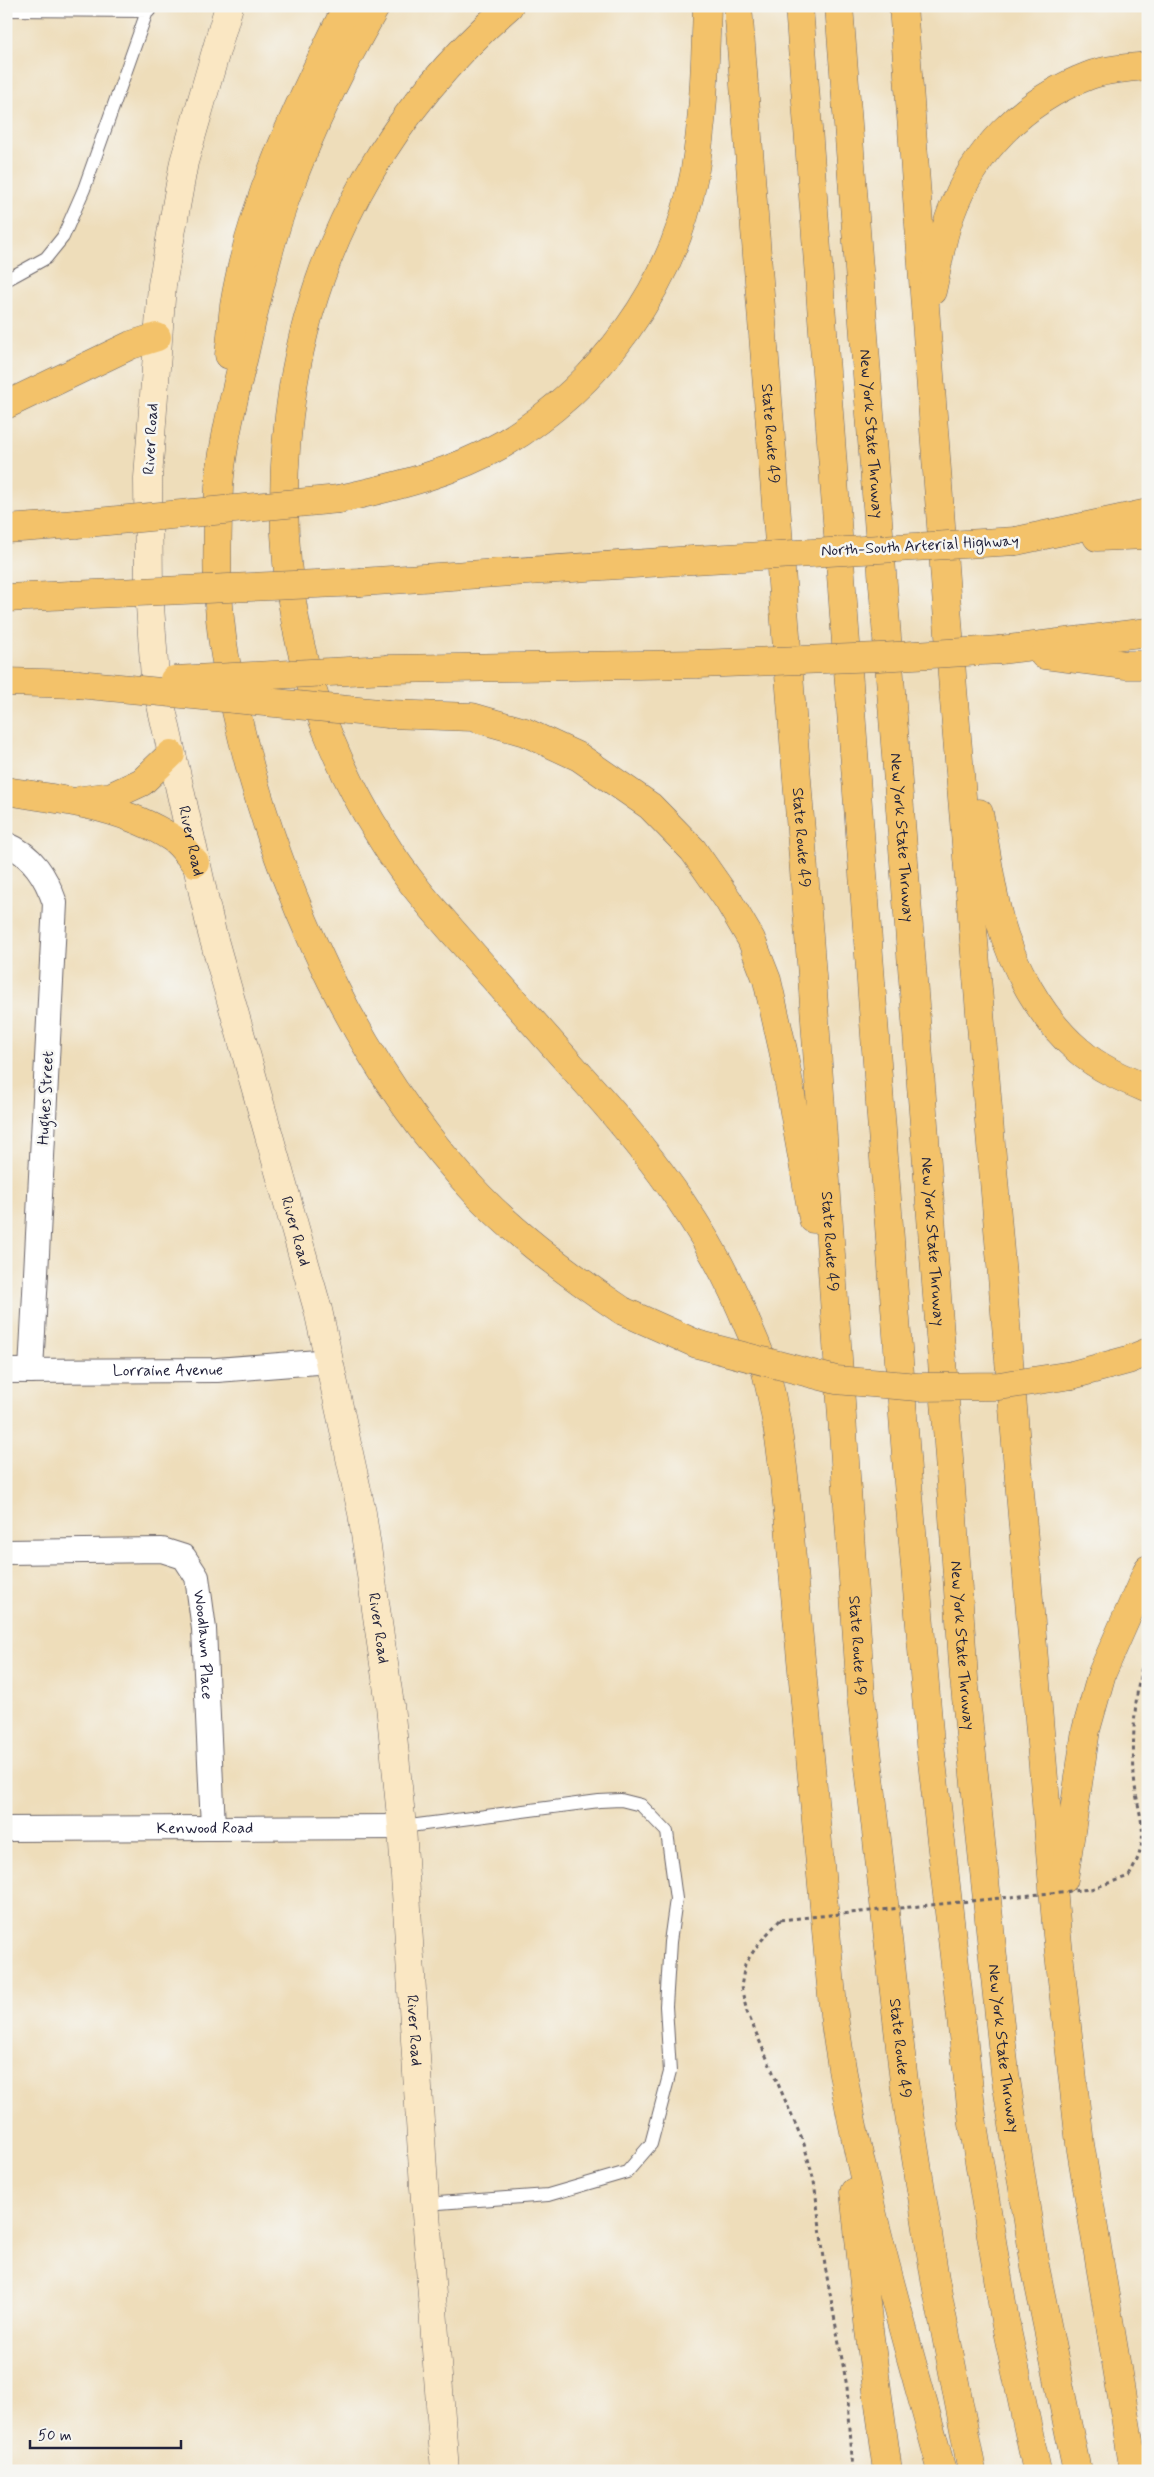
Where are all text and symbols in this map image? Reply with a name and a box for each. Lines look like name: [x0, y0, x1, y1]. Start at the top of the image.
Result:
street label: New York State Thruway: [855, 348, 888, 519]
street label: State Route 49: [756, 383, 785, 485]
street label: River Road: [139, 403, 163, 475]
street label: North-South Arterial Highway: [820, 530, 1020, 563]
street label: New York State Thruway: [885, 752, 919, 923]
street label: State Route 49: [787, 787, 816, 888]
street label: River Road: [173, 804, 209, 878]
street label: Hughes Street: [33, 1050, 60, 1146]
street label: New York State Thruway: [916, 1156, 950, 1327]
street label: State Route 49: [816, 1191, 844, 1292]
street label: River Road: [276, 1194, 316, 1268]
street label: Lorraine Avenue: [113, 1359, 224, 1381]
street label: New York State Thruway: [946, 1560, 980, 1731]
street label: Woodlawn Place: [188, 1589, 218, 1700]
street label: River Road: [363, 1591, 394, 1665]
street label: State Route 49: [844, 1595, 871, 1696]
street label: Kenwood Road: [157, 1817, 253, 1839]
street label: New York State Thruway: [983, 1963, 1025, 2134]
street label: River Road: [402, 1994, 427, 2067]
street label: State Route 49: [884, 1997, 917, 2100]
scale bar: [30, 2417, 181, 2449]
text: 50 m: [38, 2426, 72, 2446]

